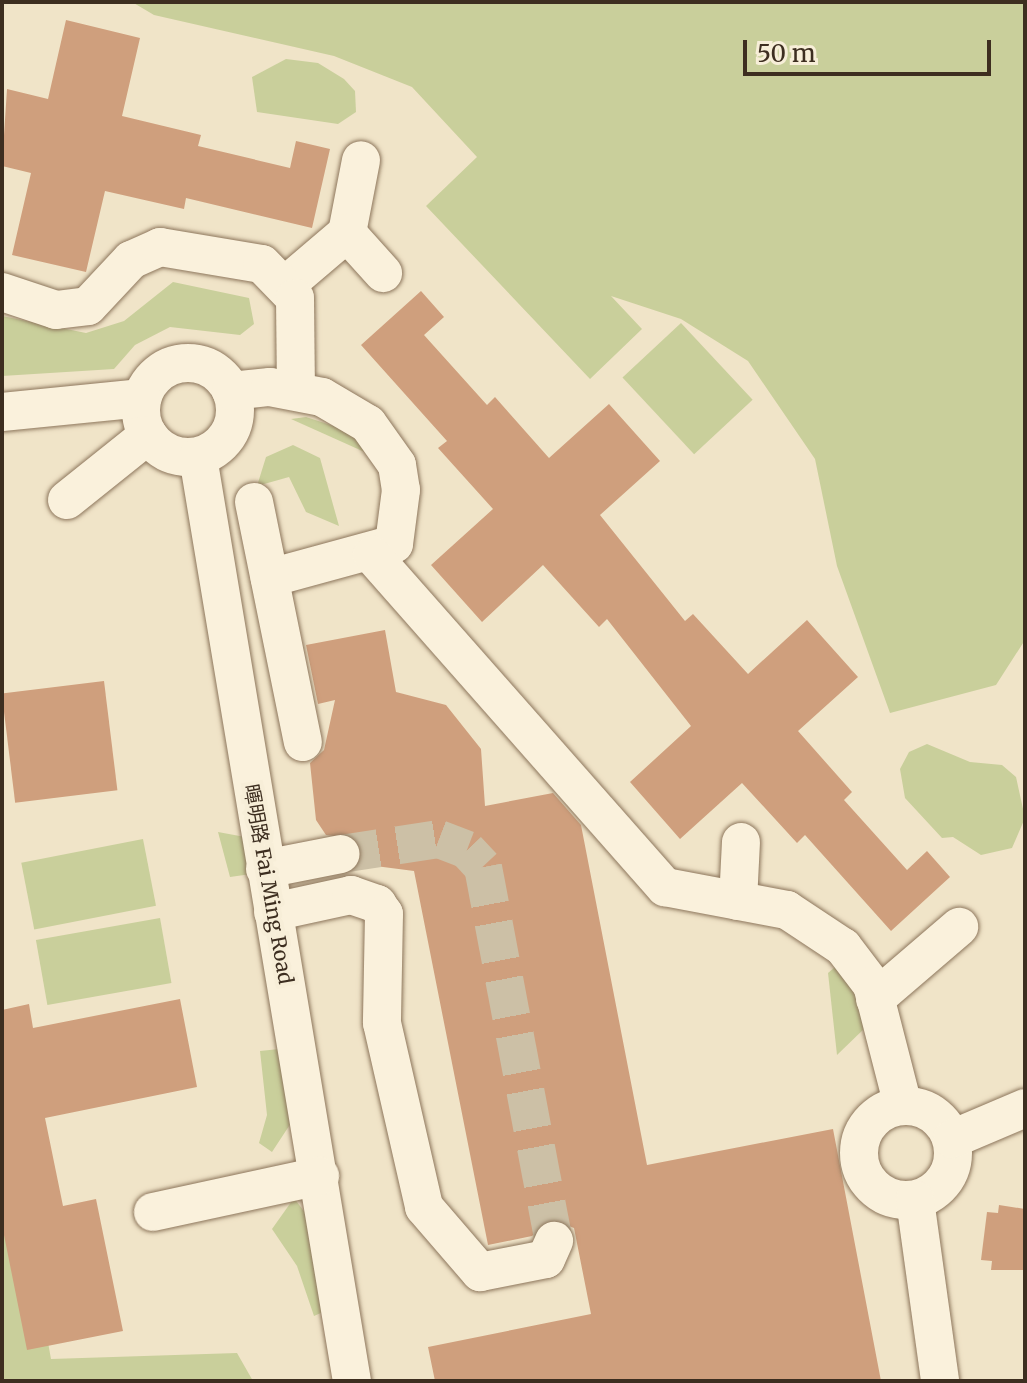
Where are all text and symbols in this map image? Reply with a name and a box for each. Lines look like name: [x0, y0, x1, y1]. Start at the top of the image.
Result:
scale bar: [747, 24, 995, 74]
text: 50 m: [757, 38, 816, 69]
street label: 暉明路 Fai Ming Road: [240, 782, 298, 986]

